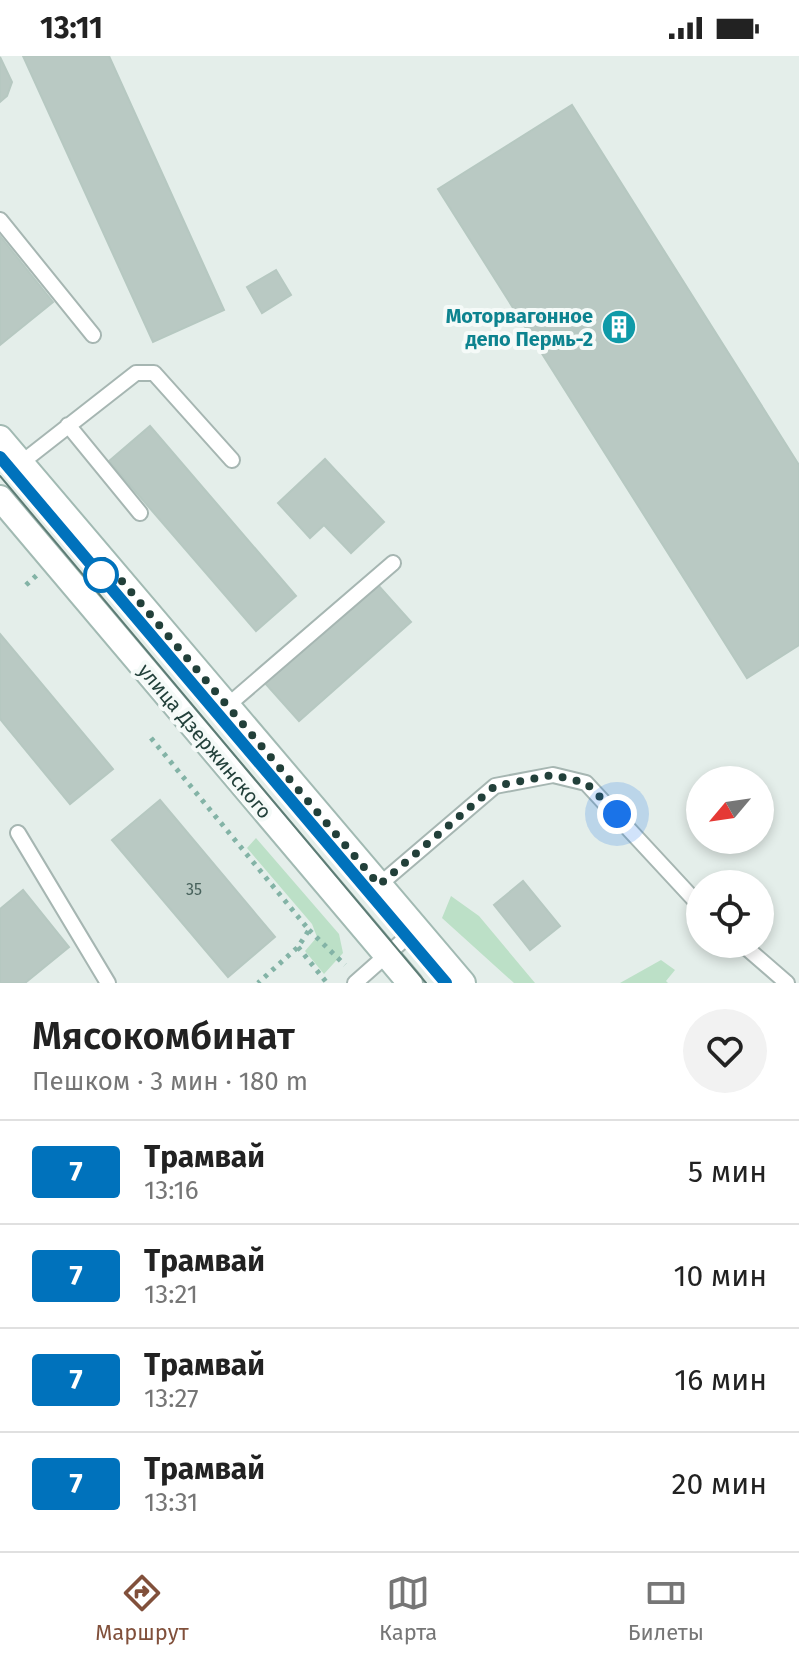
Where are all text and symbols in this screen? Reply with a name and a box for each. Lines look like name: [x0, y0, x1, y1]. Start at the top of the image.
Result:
text: 13:11: [40, 10, 103, 46]
place label: Моторвагонное депо Пермь-2: [446, 304, 593, 351]
building icon: Моторвагонное депо Пермь-2: [600, 308, 638, 346]
unlabelled marker: [84, 558, 118, 592]
street label: улица Дзержинского: [133, 659, 277, 823]
north arrow: [686, 766, 774, 854]
map controls: [686, 766, 774, 958]
your location: [597, 794, 637, 834]
button: locate: [686, 870, 774, 958]
house number: 35: [186, 880, 202, 899]
button: heart: [683, 1009, 767, 1093]
text: Мясокомбинат: [32, 1013, 295, 1059]
text: Пешком · 3 мин · 180 m: [32, 1066, 308, 1097]
text: Трамвай: [144, 1139, 265, 1175]
text: 5 мин: [688, 1154, 767, 1190]
text: 7: [69, 1155, 83, 1188]
text: 13:16: [144, 1175, 199, 1206]
text: Трамвай: [144, 1243, 265, 1279]
text: 10 мин: [673, 1258, 767, 1294]
text: 7: [69, 1259, 83, 1292]
text: 13:21: [144, 1279, 198, 1310]
text: Трамвай: [144, 1347, 265, 1383]
text: 16 мин: [674, 1362, 767, 1398]
text: 7: [69, 1363, 83, 1396]
text: 13:27: [144, 1383, 199, 1414]
text: Трамвай: [144, 1451, 265, 1487]
text: 20 мин: [672, 1466, 767, 1502]
text: 7: [69, 1467, 83, 1500]
text: 13:31: [144, 1487, 198, 1518]
tab: Маршрут: [95, 1571, 189, 1646]
tab: Карта: [379, 1571, 437, 1646]
tab: Билеты: [628, 1571, 704, 1646]

